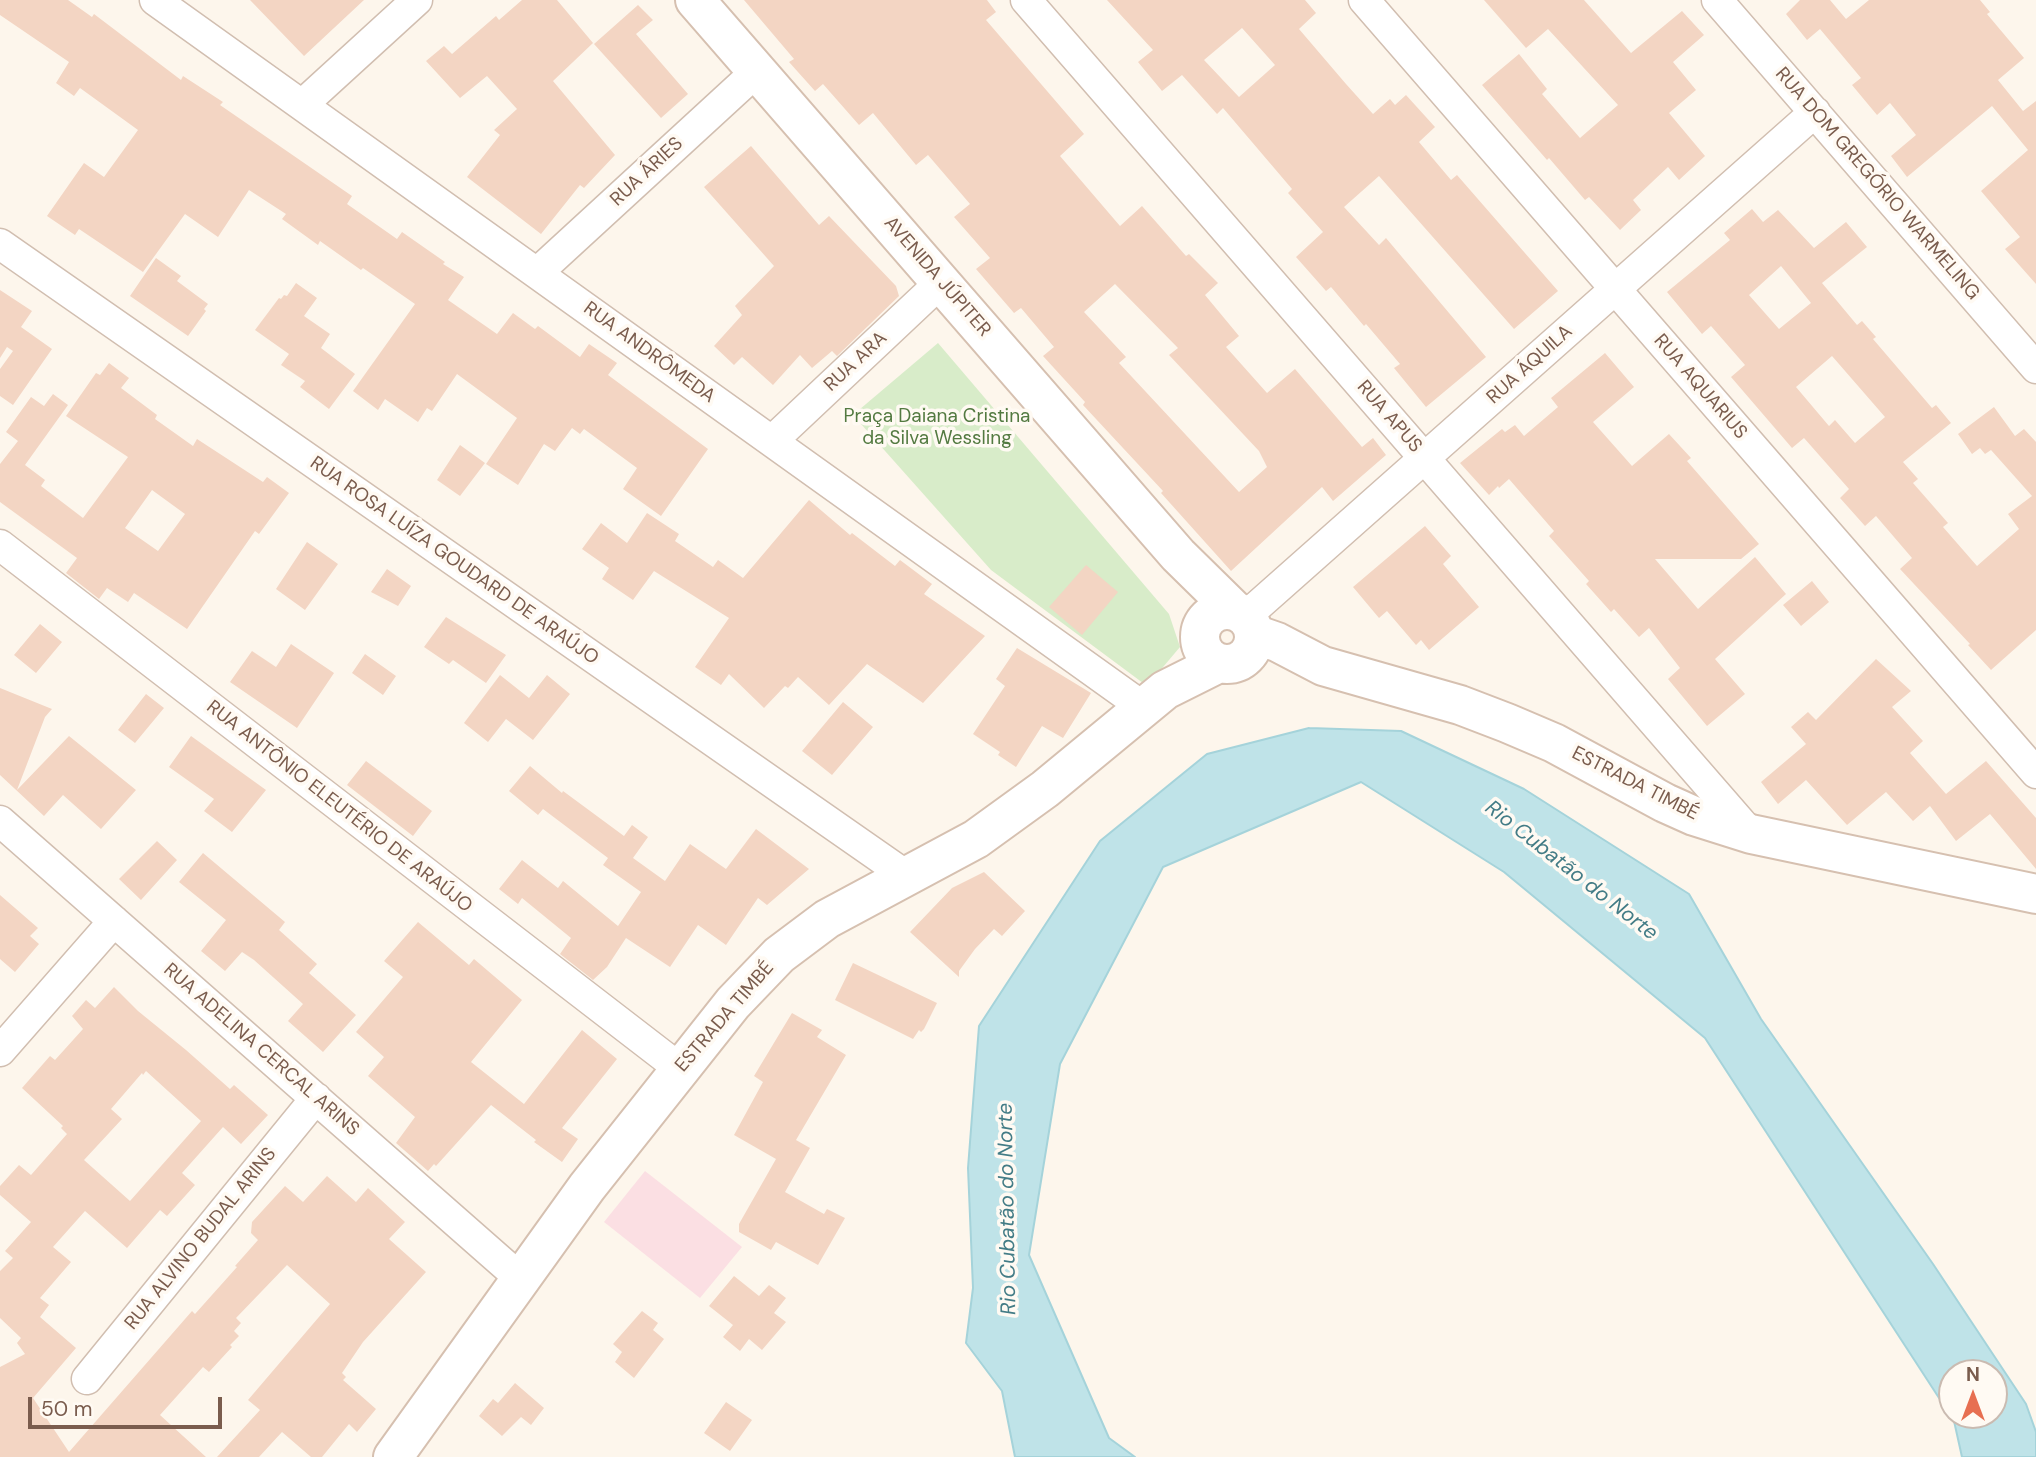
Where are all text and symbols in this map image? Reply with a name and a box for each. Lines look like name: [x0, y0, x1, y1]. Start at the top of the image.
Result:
street label: RUA DOM GREGÓRIO WARMELING: [1770, 63, 1984, 305]
street label: RUA ÁRIES: [606, 133, 688, 211]
street label: AVENIDA JÚPITER: [879, 212, 995, 342]
street label: RUA ANDRÔMEDA: [579, 298, 719, 408]
street label: RUA ÁQUILA: [1483, 321, 1577, 409]
street label: RUA ARA: [820, 327, 892, 397]
street label: RUA AQUARIUS: [1648, 330, 1752, 444]
street label: RUA APUS: [1352, 376, 1426, 458]
park label: Praça Daiana Cristina da Silva Wessling: [844, 406, 1030, 450]
street label: RUA ROSA LUÍZA GOUDARD DE ARAÚJO: [305, 452, 603, 670]
street label: RUA ANTÔNIO ELEUTÉRIO DE ARAÚJO: [202, 696, 476, 918]
street label: ESTRADA TIMBÉ: [1568, 742, 1702, 826]
water label: Rio Cubatão do Norte: [1480, 796, 1662, 946]
street label: ESTRADA TIMBÉ: [671, 957, 779, 1077]
street label: RUA ADELINA CERCAL ARINS: [159, 959, 363, 1141]
water label: Rio Cubatão do Norte: [994, 1103, 1022, 1315]
street label: RUA ALVINO BUDAL ARINS: [121, 1143, 281, 1335]
north arrow: [1938, 1359, 2008, 1429]
text: N: [1966, 1362, 1980, 1387]
scale bar: [32, 1384, 226, 1428]
text: 50 m: [41, 1395, 92, 1423]

